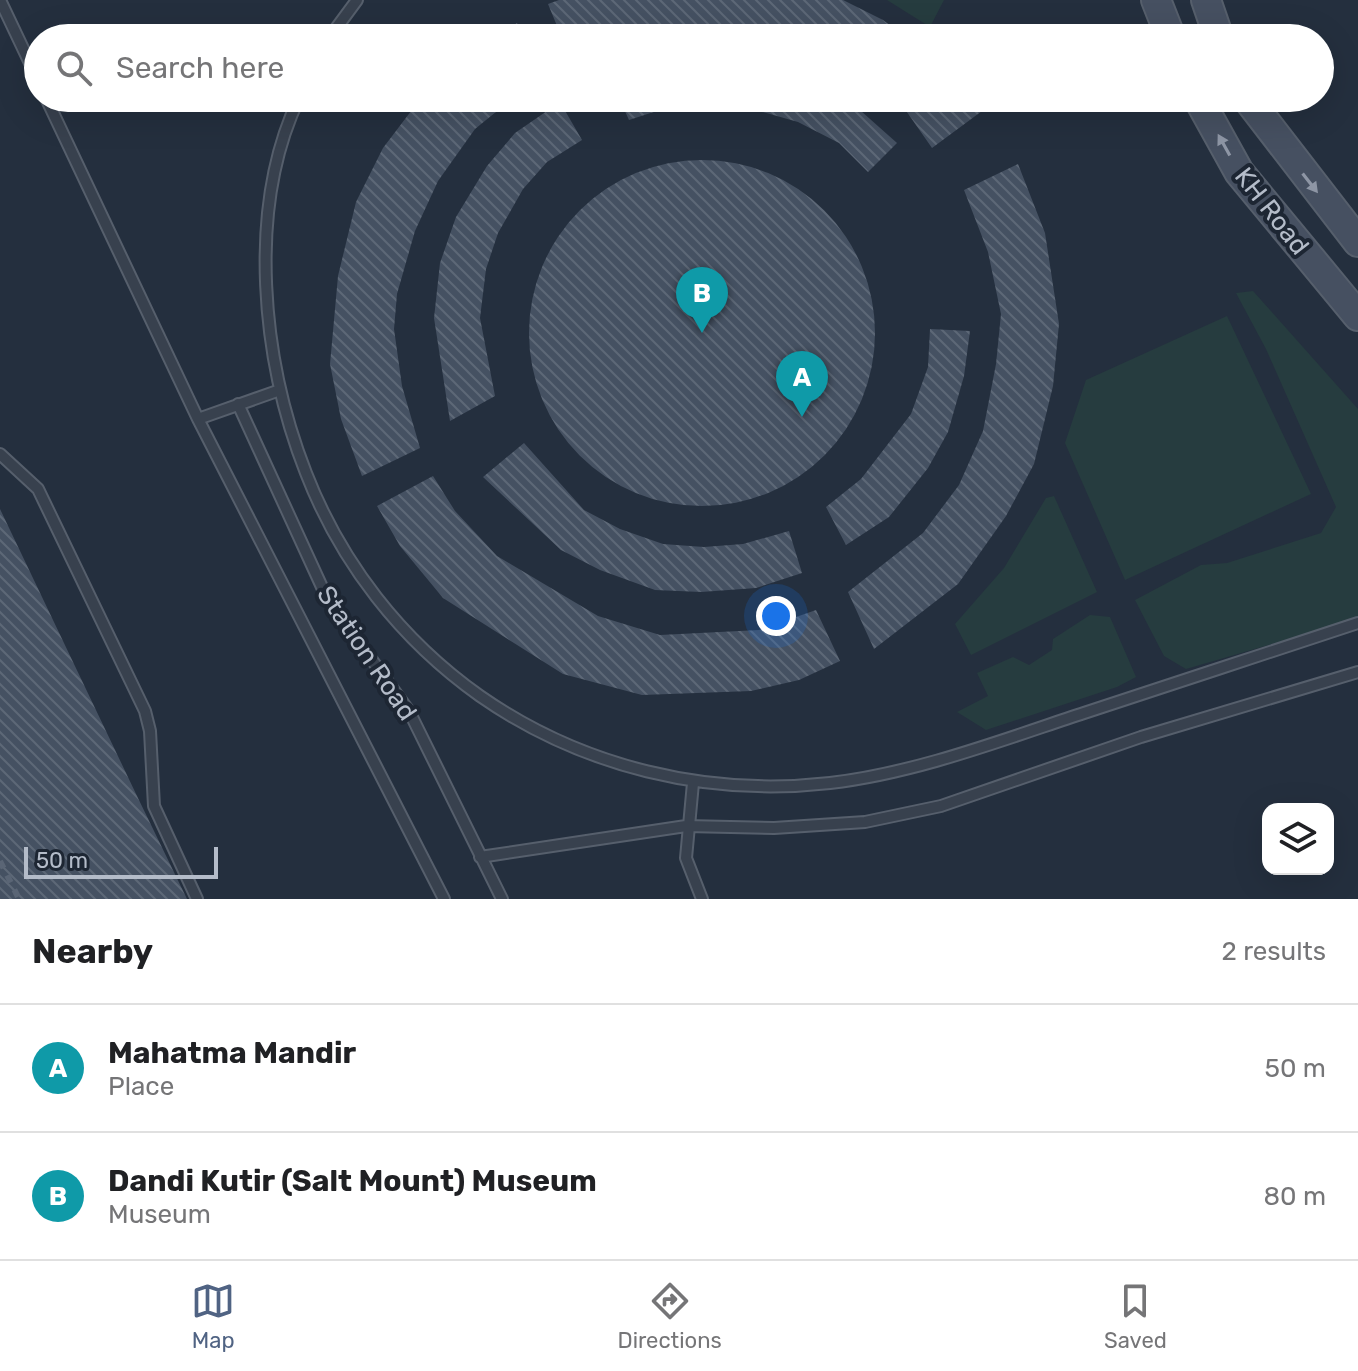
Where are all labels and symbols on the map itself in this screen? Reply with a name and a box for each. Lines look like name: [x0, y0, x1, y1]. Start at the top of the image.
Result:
one-way arrow: [1217, 134, 1231, 156]
street label: KH Road: [1228, 162, 1315, 261]
one-way arrow: [1302, 173, 1318, 193]
pin: B: [676, 267, 728, 333]
pin: A: [776, 351, 828, 417]
street label: Station Road: [310, 580, 423, 726]
your location: [756, 596, 796, 636]
scale bar: [24, 843, 218, 879]

